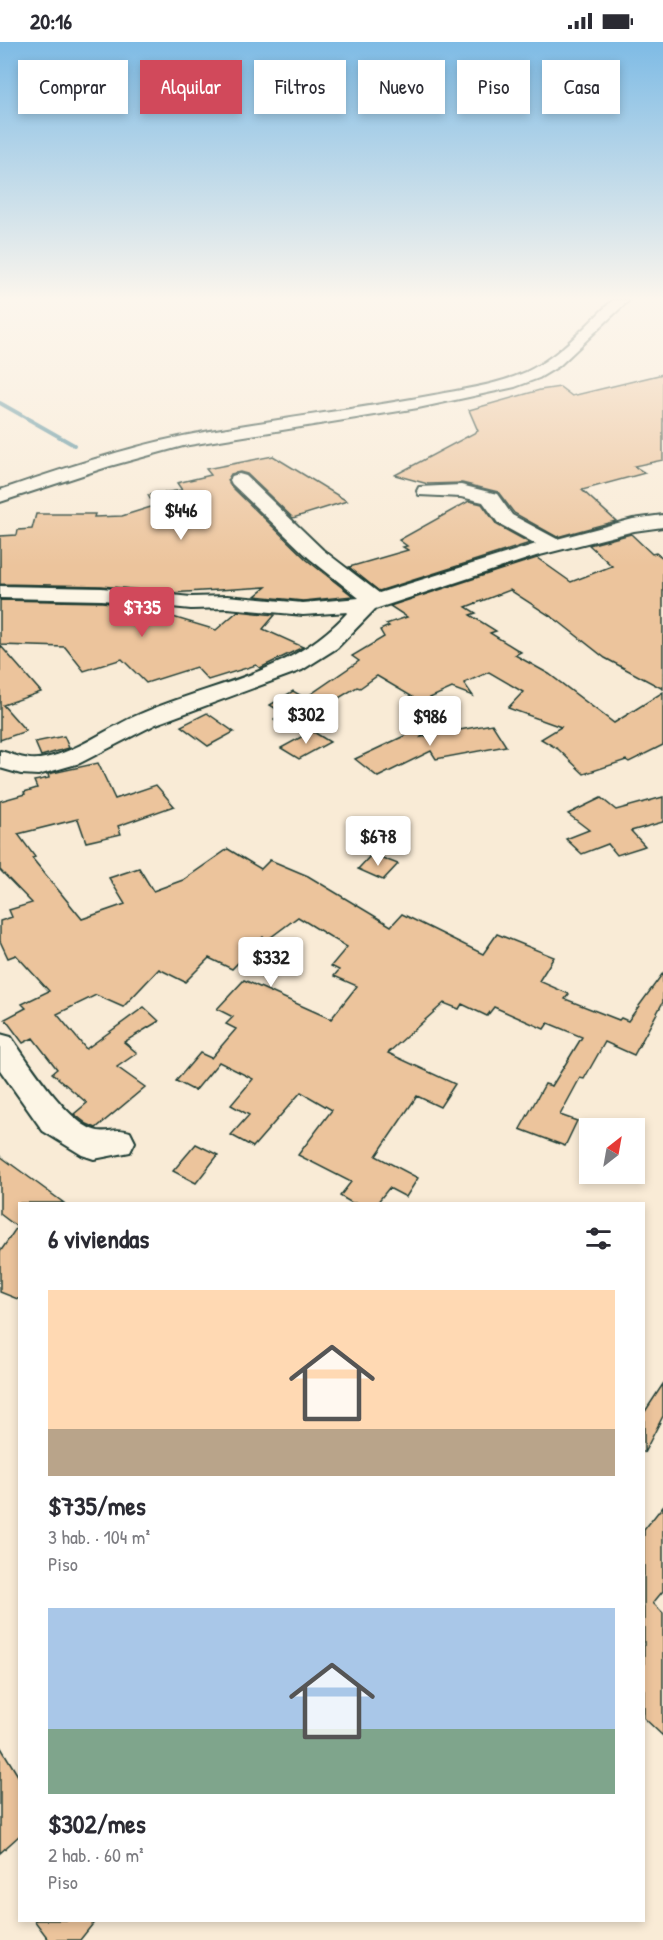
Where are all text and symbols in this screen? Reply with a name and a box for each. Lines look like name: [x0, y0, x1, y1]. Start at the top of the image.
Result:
text: 20:16: [30, 6, 72, 36]
chip: Comprar: [18, 60, 128, 114]
chip: Alquilar: [140, 60, 242, 114]
chip: Filtros: [254, 60, 346, 114]
chip: Nuevo: [358, 60, 445, 114]
chip: Piso: [457, 60, 530, 114]
chip: Casa: [542, 60, 620, 114]
pin: $446: [145, 490, 217, 541]
text: $446: [164, 496, 198, 523]
pin: $735: [106, 587, 178, 638]
text: $735: [123, 593, 161, 620]
pin: $302: [270, 694, 342, 745]
pin: $986: [394, 696, 466, 747]
text: $302: [287, 700, 325, 727]
text: $986: [413, 702, 447, 729]
pin: $678: [342, 816, 414, 867]
text: $678: [360, 822, 396, 849]
pin: $332: [235, 937, 307, 988]
text: $332: [252, 943, 290, 970]
north arrow: [579, 1118, 645, 1184]
map controls: [579, 1118, 645, 1184]
text: 6 viviendas: [48, 1221, 149, 1256]
icon: filters: [582, 1222, 615, 1255]
icon: home: [278, 1329, 386, 1437]
text: $735/mes: [48, 1488, 146, 1523]
text: 3 hab. · 104 m²: [48, 1523, 150, 1550]
text: Piso: [48, 1550, 78, 1577]
icon: home: [278, 1647, 386, 1755]
text: $302/mes: [48, 1806, 146, 1841]
text: 2 hab. · 60 m²: [48, 1841, 144, 1868]
text: Piso: [48, 1868, 78, 1895]

